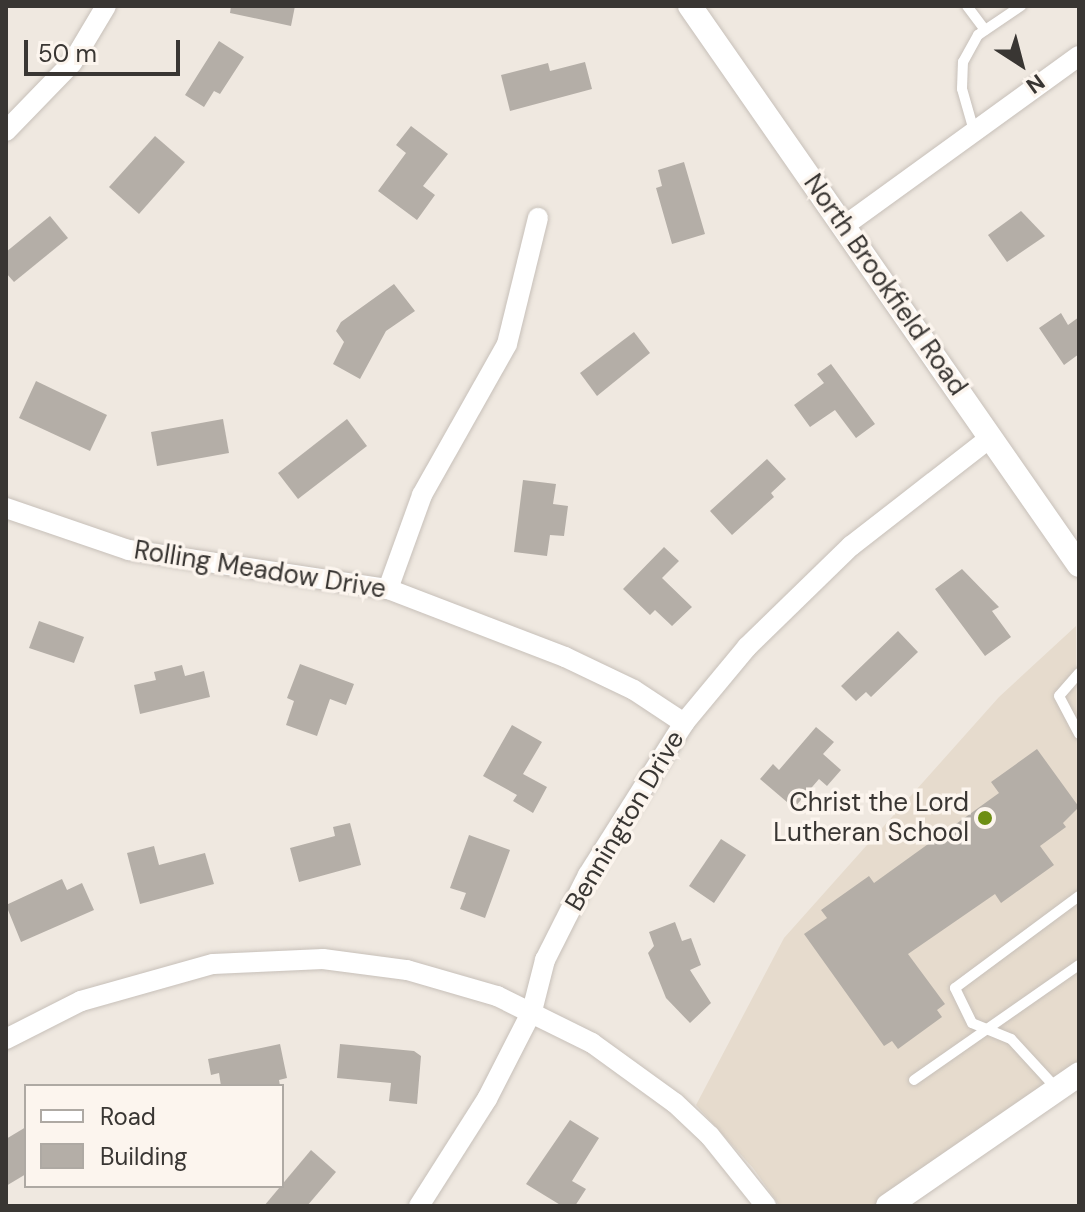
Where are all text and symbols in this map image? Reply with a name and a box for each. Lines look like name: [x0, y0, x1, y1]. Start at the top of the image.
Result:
scale bar: [28, 24, 184, 74]
north arrow: [981, 24, 1061, 104]
text: 50 m: [38, 38, 97, 69]
text: N: [1020, 67, 1050, 100]
street label: North Brookfield Road: [797, 168, 973, 402]
street label: Rolling Meadow Drive: [132, 535, 388, 605]
street label: Bennington Drive: [559, 725, 691, 917]
place label: Christ the Lord Lutheran School: [773, 787, 969, 848]
marker: Christ the Lord Lutheran School: [976, 809, 994, 827]
legend: [24, 1084, 284, 1188]
text: Road: [100, 1101, 156, 1132]
text: Building: [100, 1141, 187, 1172]

